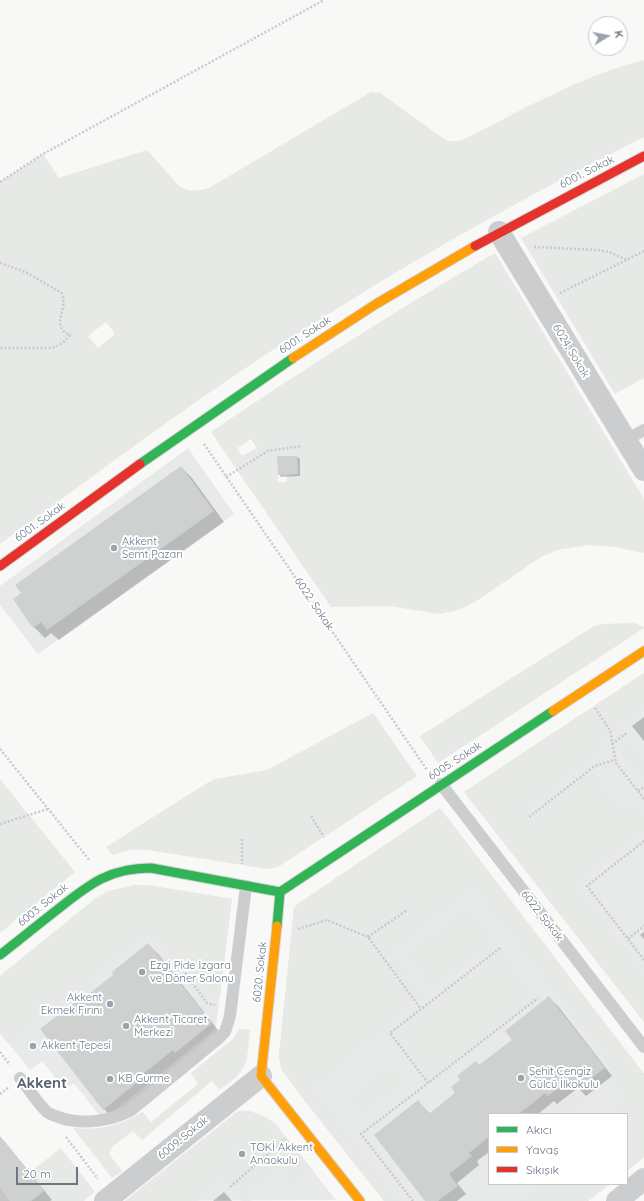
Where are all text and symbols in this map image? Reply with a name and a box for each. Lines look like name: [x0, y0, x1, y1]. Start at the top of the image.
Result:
north arrow: [588, 16, 628, 56]
text: K: [611, 29, 626, 39]
street label: 6001. Sokak: [558, 153, 616, 191]
street label: 6001. Sokak: [277, 313, 333, 357]
street label: 6024. Sokak: [550, 322, 592, 380]
street label: 6001. Sokak: [12, 499, 68, 545]
place label: Akkent Semt Pazarı: [122, 535, 183, 561]
marker: Akkent Semt Pazarı: [109, 543, 119, 553]
street label: 6022. Sokak: [292, 575, 336, 633]
street label: 6005. Sokak: [426, 739, 484, 783]
street label: 6003. Sokak: [15, 881, 71, 929]
street label: 6022. Sokak: [518, 888, 566, 944]
street label: 6020. Sokak: [250, 941, 270, 1003]
place label: Ezgi Pide Izgara ve Döner Salonu: [150, 959, 234, 985]
marker: Ezgi Pide Izgara ve Döner Salonu: [137, 967, 147, 977]
place label: Akkent Ekmek Fırını: [41, 991, 102, 1017]
marker: Akkent Ekmek Fırını: [105, 999, 115, 1009]
place label: Akkent Ticaret Merkezi: [134, 1013, 207, 1039]
marker: Akkent Ticaret Merkezi: [121, 1021, 131, 1031]
place label: Akkent Tepesi: [41, 1039, 111, 1053]
marker: Akkent Tepesi: [28, 1041, 38, 1051]
place label: Şehit Cengiz Gülcü İlkokulu: [529, 1065, 599, 1091]
place label: KB Gurme: [118, 1072, 170, 1086]
marker: Şehit Cengiz Gülcü İlkokulu: [516, 1073, 526, 1083]
district label: Akkent: [17, 1074, 67, 1092]
marker: KB Gurme: [105, 1074, 115, 1084]
legend: [488, 1113, 628, 1185]
street label: 6009. Sokak: [155, 1114, 211, 1162]
text: Akıcı: [526, 1122, 552, 1137]
place label: TOKİ Akkent Anaokulu: [250, 1141, 313, 1167]
text: Yavaş: [526, 1142, 559, 1157]
marker: TOKİ Akkent Anaokulu: [237, 1149, 247, 1159]
scale bar: [18, 1159, 80, 1185]
text: Sıkışık: [526, 1162, 559, 1177]
text: 20 m: [23, 1166, 51, 1181]

